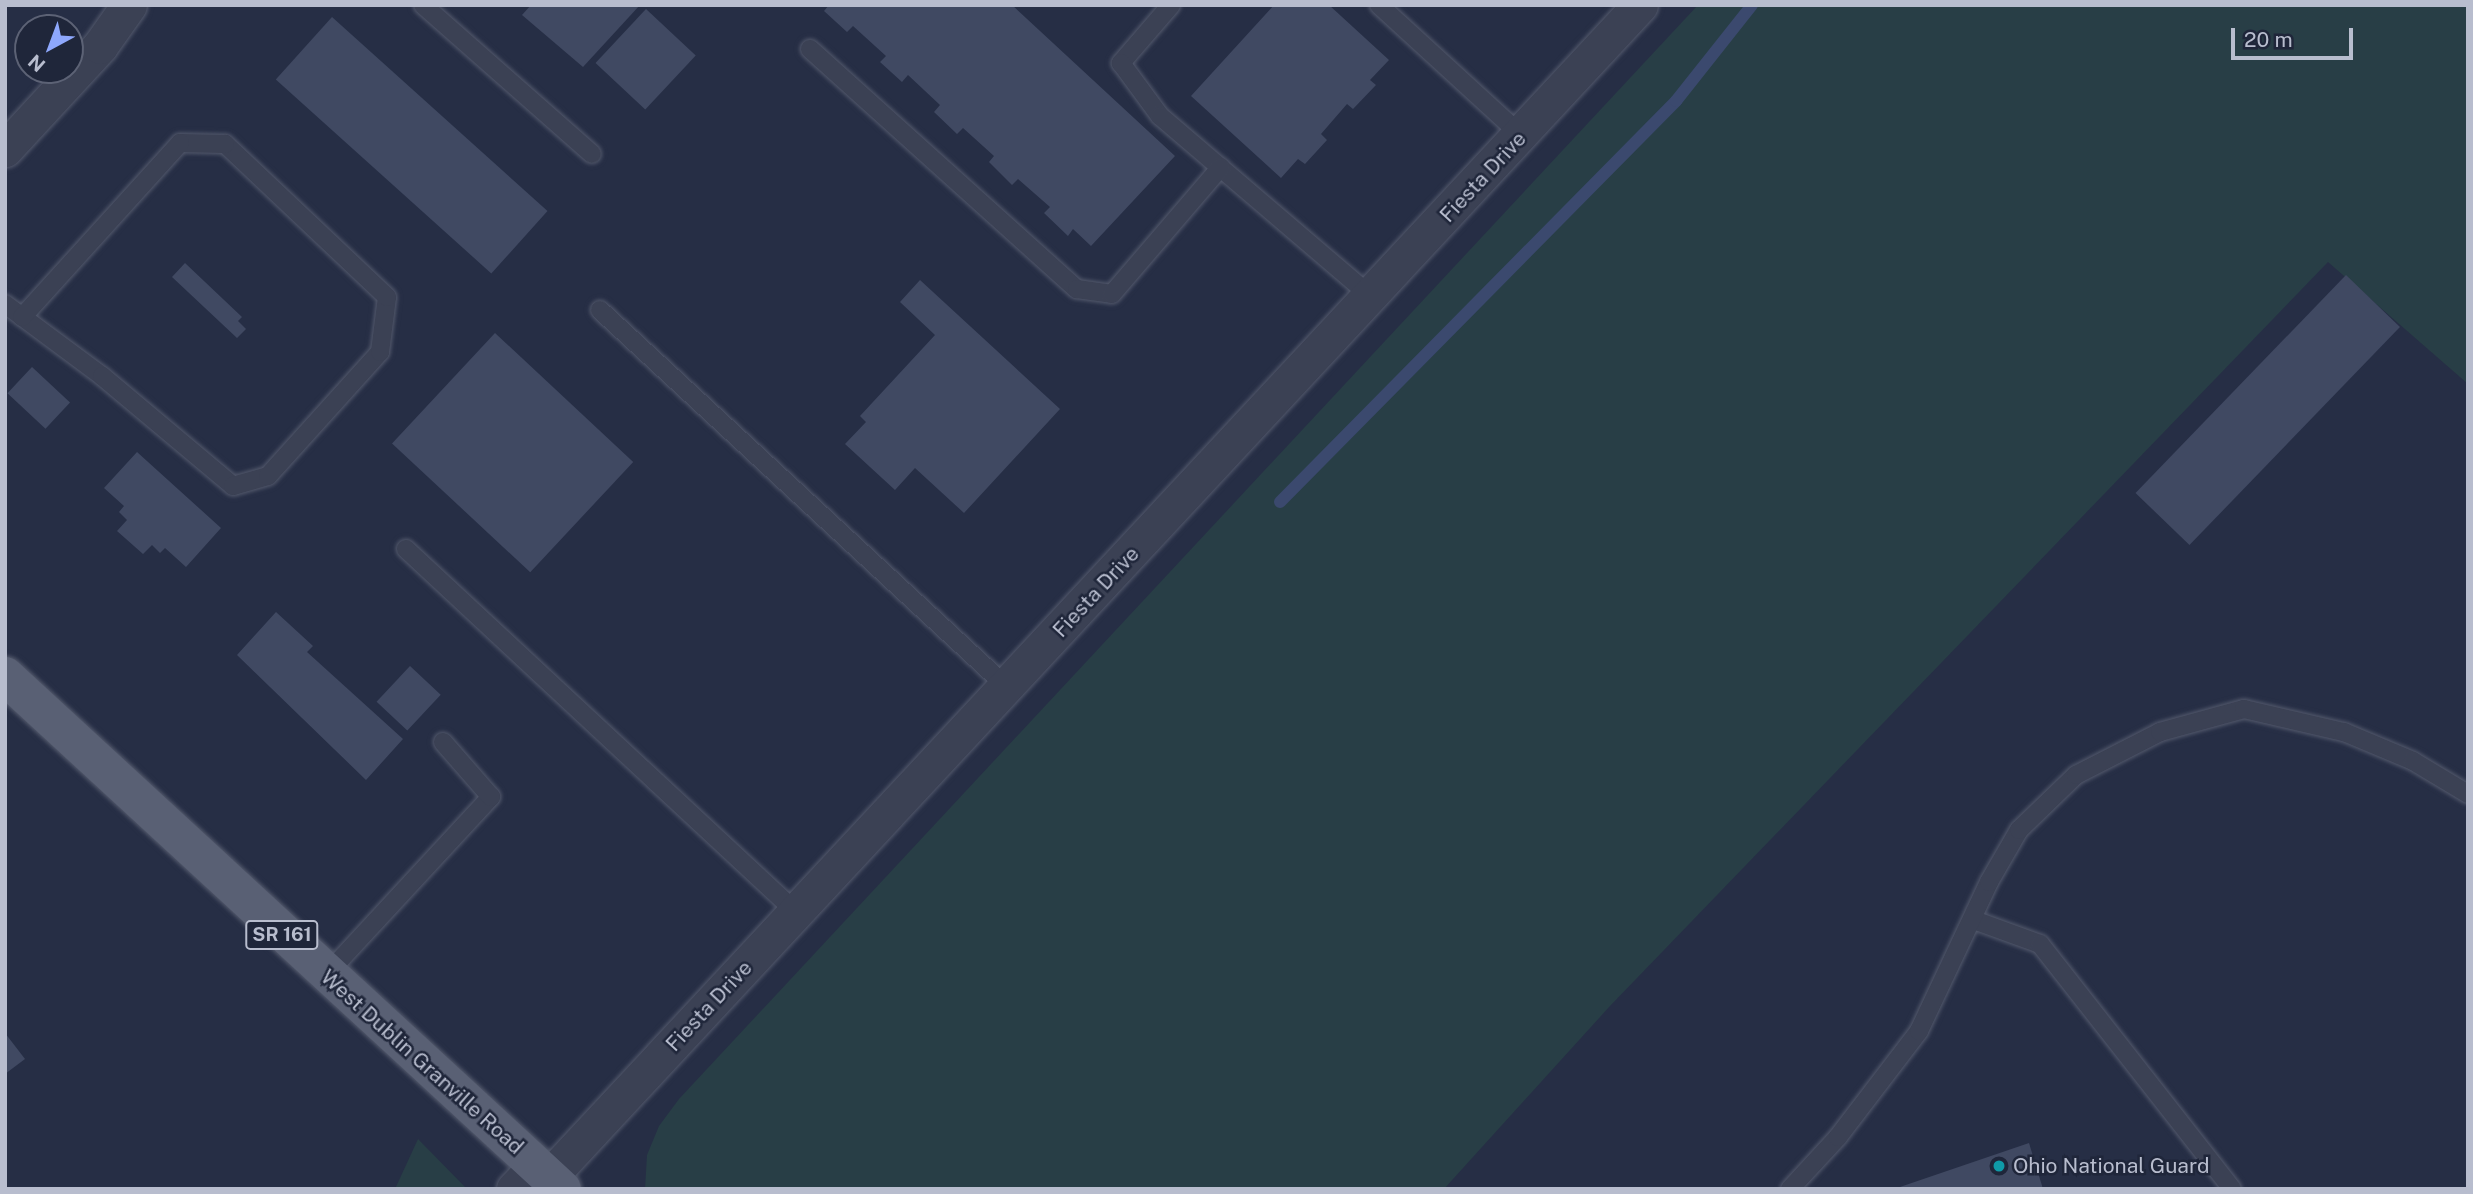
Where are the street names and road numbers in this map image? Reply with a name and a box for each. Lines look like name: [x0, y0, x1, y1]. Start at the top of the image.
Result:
street label: Fiesta Drive: [1435, 126, 1531, 228]
street label: Fiesta Drive: [1048, 541, 1144, 643]
road number: SR 161: [245, 920, 319, 951]
street label: Fiesta Drive: [661, 955, 757, 1057]
street label: West Dublin Granville Road: [315, 964, 529, 1160]

